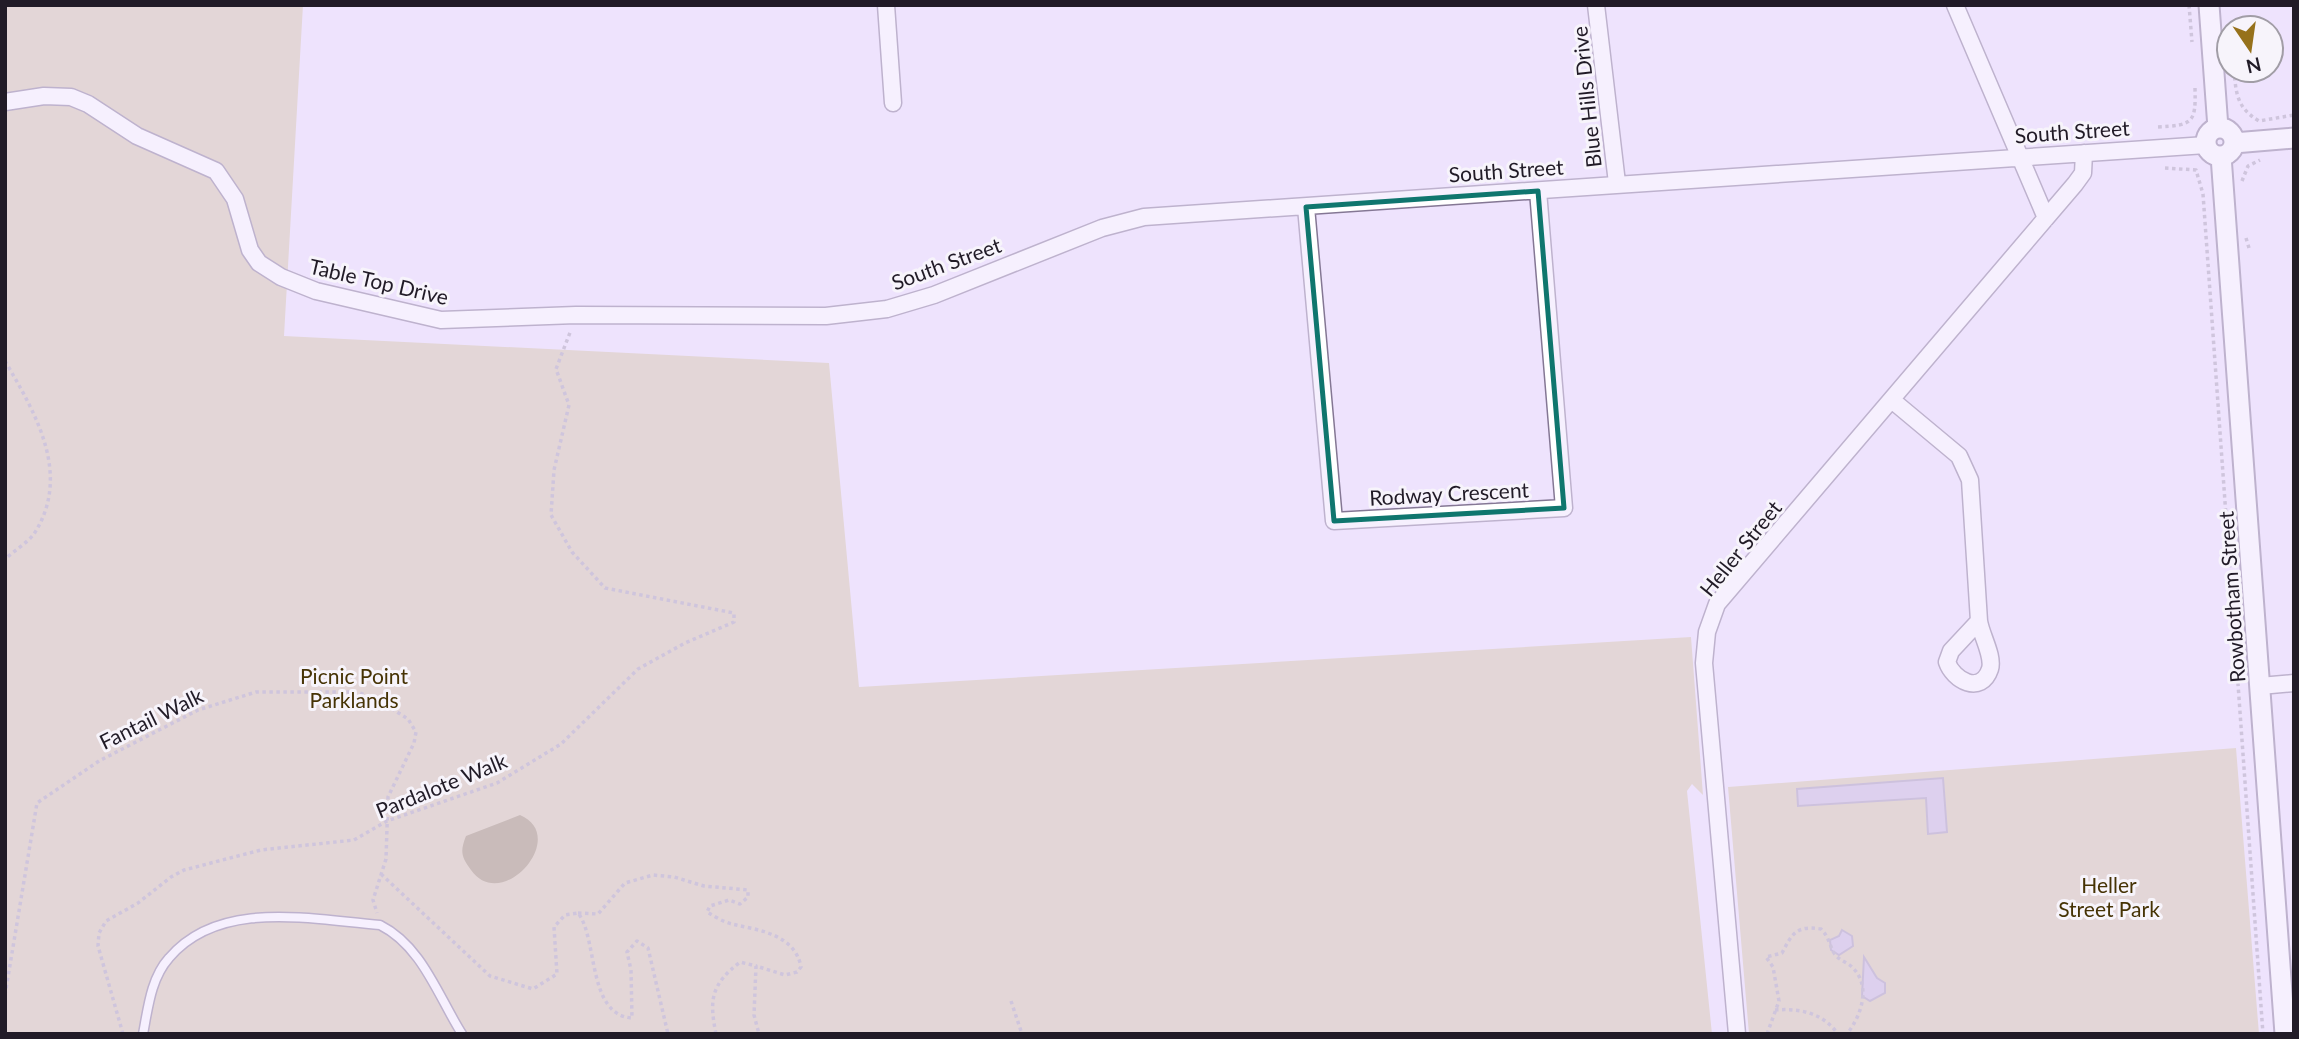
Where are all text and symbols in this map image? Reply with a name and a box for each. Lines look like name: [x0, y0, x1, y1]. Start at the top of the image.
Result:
north arrow: [2215, 14, 2285, 84]
street label: Blue Hills Drive: [1566, 25, 1606, 169]
text: N: [2244, 53, 2264, 79]
street label: South Street: [2014, 114, 2131, 147]
street label: South Street: [1448, 153, 1565, 186]
street label: South Street: [888, 231, 1005, 294]
street label: Table Top Drive: [307, 253, 451, 309]
street label: Rodway Crescent: [1369, 476, 1530, 510]
street label: Heller Street: [1694, 495, 1786, 601]
street label: Rowbotham Street: [2213, 510, 2249, 684]
park label: Picnic Point Parklands: [300, 663, 408, 712]
street label: Fantail Walk: [95, 682, 207, 754]
street label: Pardalote Walk: [372, 747, 510, 823]
park label: Heller Street Park: [2058, 872, 2160, 921]

